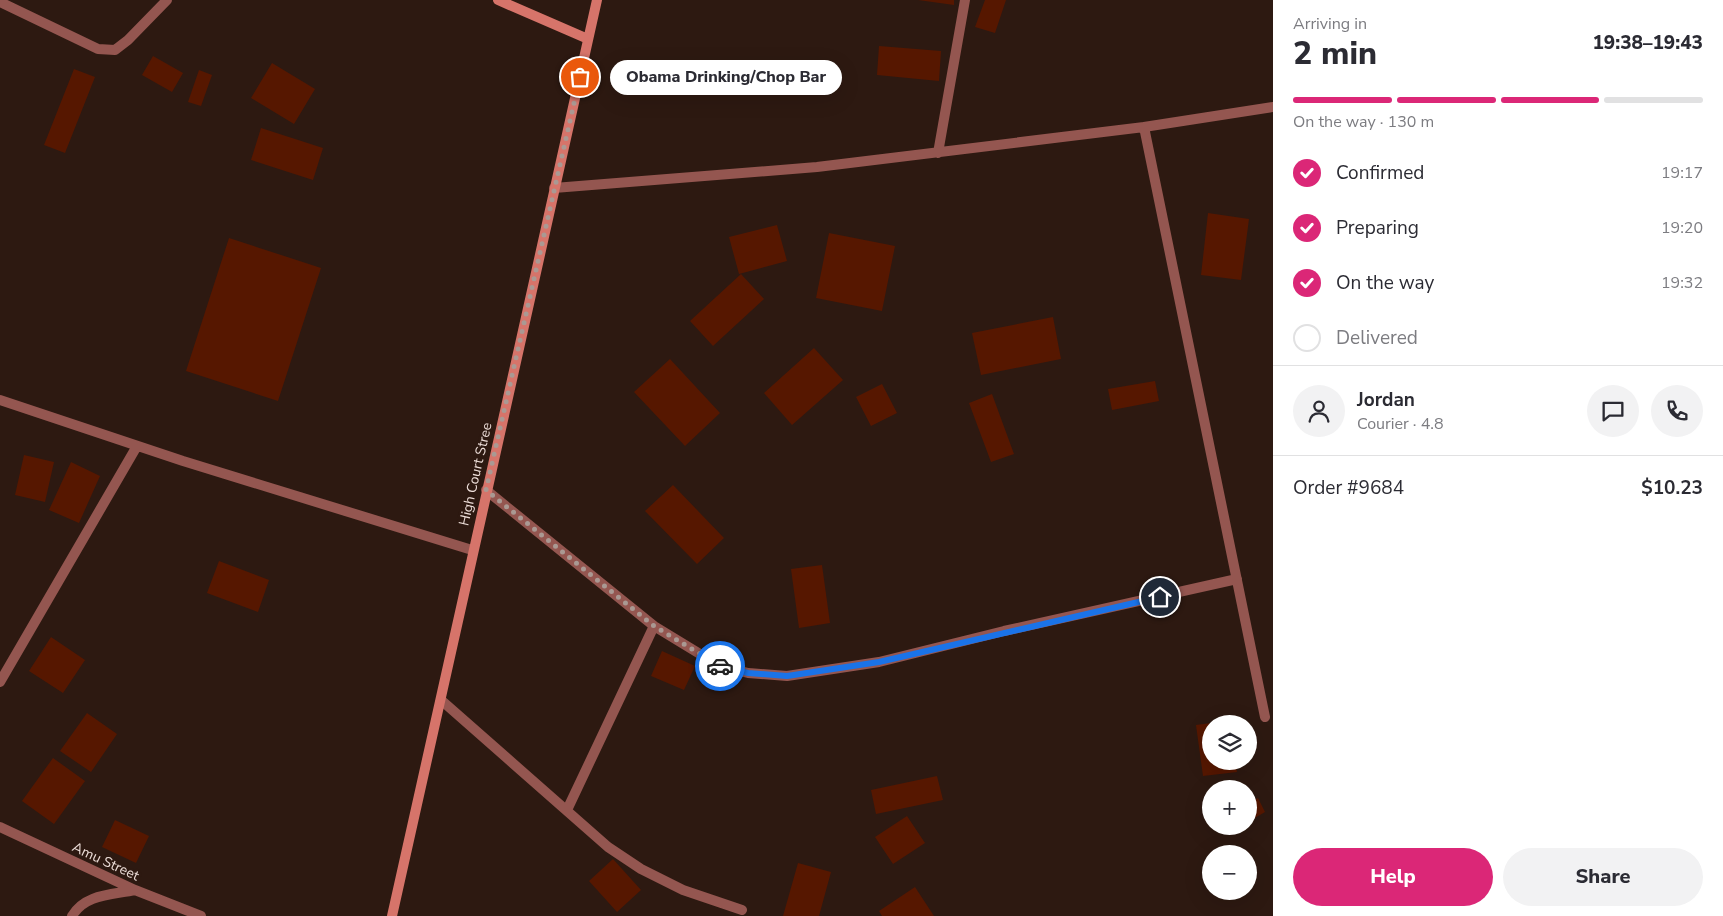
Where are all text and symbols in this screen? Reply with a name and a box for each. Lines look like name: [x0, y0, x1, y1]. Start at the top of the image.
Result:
text: Arriving in: [1293, 13, 1367, 35]
text: 19:38–19:43: [1592, 30, 1703, 56]
text: 2 min: [1293, 32, 1377, 75]
pin: [559, 56, 601, 98]
callout: Obama Drinking/Chop Bar: [610, 60, 842, 94]
icon: bag: [566, 63, 594, 91]
text: Obama Drinking/Chop Bar: [626, 66, 826, 88]
text: On the way · 130 m: [1293, 111, 1434, 133]
icon: check: [1293, 159, 1321, 187]
text: Confirmed: [1336, 160, 1424, 186]
text: 19:17: [1661, 162, 1703, 184]
icon: check: [1293, 214, 1321, 242]
text: Preparing: [1336, 215, 1419, 241]
text: 19:20: [1661, 217, 1703, 239]
icon: check: [1293, 269, 1321, 297]
text: On the way: [1336, 270, 1434, 296]
text: 19:32: [1661, 272, 1703, 294]
text: Delivered: [1336, 325, 1418, 351]
button: person: [1293, 385, 1345, 437]
button: chat: [1587, 385, 1639, 437]
button: phone: [1651, 385, 1703, 437]
text: Jordan: [1357, 387, 1415, 413]
text: Courier · 4.8: [1357, 413, 1443, 435]
street label: High Court Stree: [454, 421, 497, 528]
text: Order #9684: [1293, 475, 1404, 501]
text: $10.23: [1641, 475, 1703, 501]
pin: [1139, 576, 1181, 618]
icon: home: [1146, 583, 1174, 611]
courier: [695, 641, 745, 691]
icon: car: [706, 652, 734, 680]
map controls: [1202, 715, 1257, 900]
button: layers: [1202, 715, 1257, 770]
button: +: [1202, 780, 1257, 835]
street label: Amu Street: [69, 838, 142, 885]
button: −: [1202, 845, 1257, 900]
button: Help: [1293, 848, 1493, 906]
button: Share: [1503, 848, 1703, 906]

